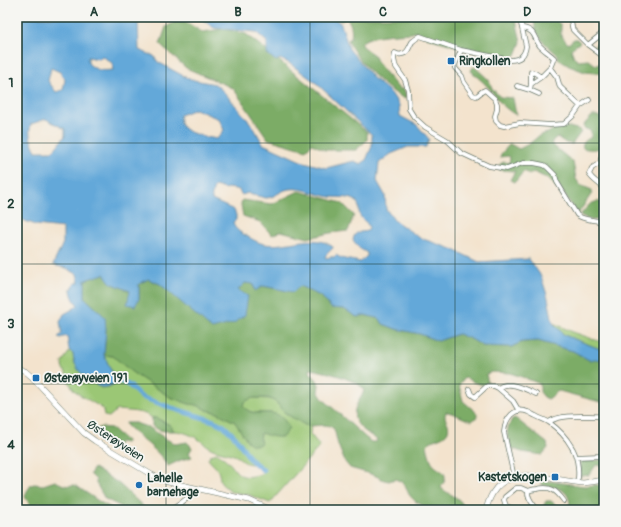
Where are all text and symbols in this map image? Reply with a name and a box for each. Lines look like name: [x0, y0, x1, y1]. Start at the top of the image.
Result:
text: A: [90, 4, 99, 20]
text: B: [234, 4, 242, 20]
text: C: [379, 4, 387, 20]
text: D: [523, 4, 531, 20]
place label: Ringkollen: [459, 54, 511, 69]
marker: Ringkollen: [446, 56, 456, 66]
text: 1: [8, 75, 14, 91]
text: 2: [7, 196, 15, 212]
text: 3: [7, 316, 15, 332]
place label: Østerøyveien 191: [44, 371, 128, 386]
marker: Østerøyveien 191: [31, 373, 41, 383]
street label: Østerøyveien: [84, 417, 147, 466]
text: 4: [7, 437, 15, 453]
place label: Kastetskogen: [478, 470, 547, 485]
place label: Lahelle barnehage: [147, 471, 200, 500]
marker: Kastetskogen: [550, 472, 560, 482]
marker: Lahelle barnehage: [134, 480, 144, 490]

